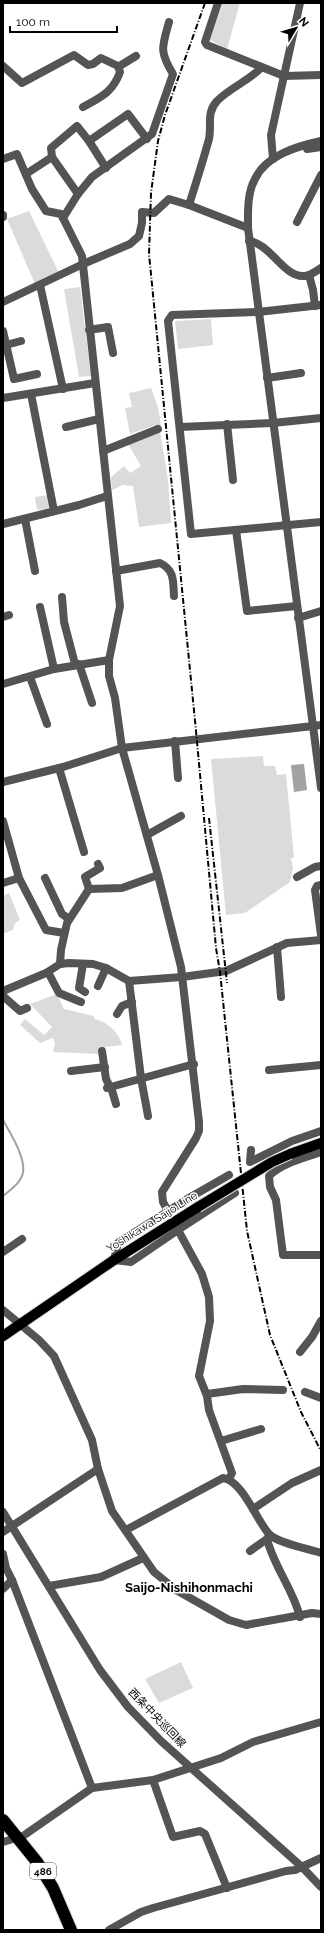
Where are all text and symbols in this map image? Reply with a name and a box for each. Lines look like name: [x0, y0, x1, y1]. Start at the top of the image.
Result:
scale bar: [10, 8, 117, 34]
north arrow: [276, 8, 316, 48]
text: 100 m: [16, 15, 50, 29]
text: N: [296, 15, 311, 29]
street label: Yoshikawa Saijo Line: [104, 1188, 200, 1255]
district label: Saijo-Nishihonmachi: [125, 1580, 253, 1595]
street label: 西条中央巡回線: [126, 1686, 188, 1750]
road number: 486: [30, 1863, 56, 1879]

